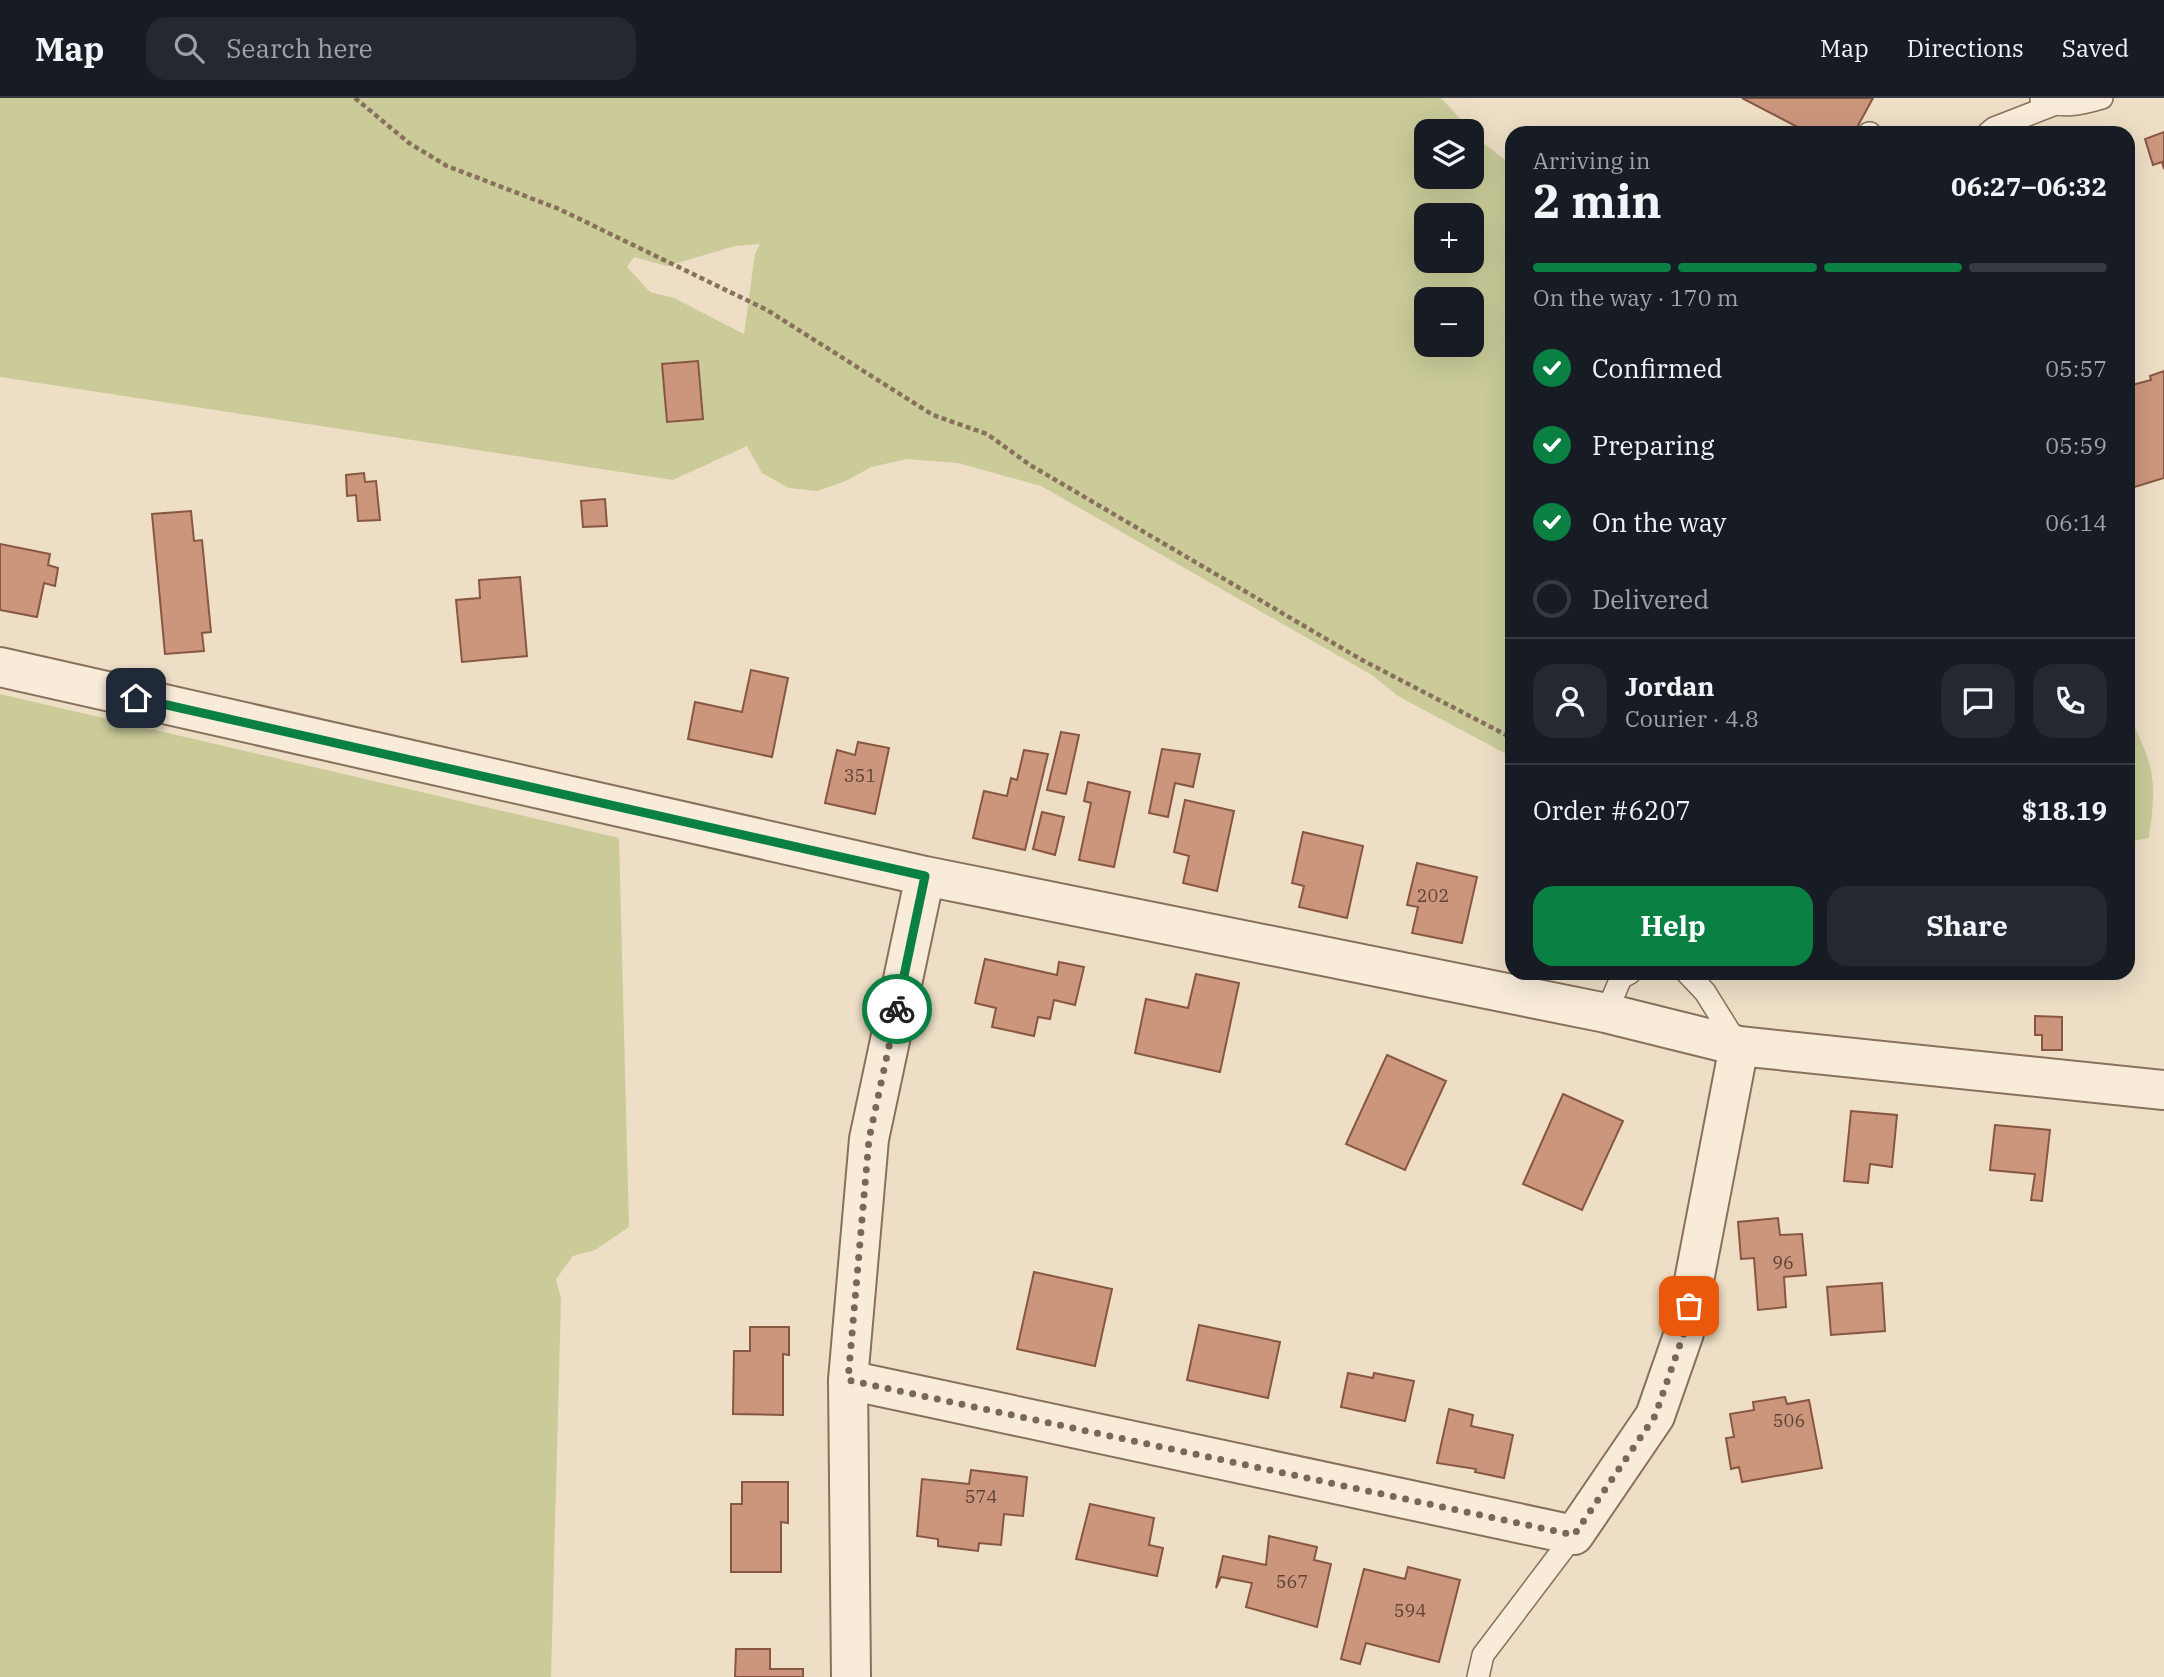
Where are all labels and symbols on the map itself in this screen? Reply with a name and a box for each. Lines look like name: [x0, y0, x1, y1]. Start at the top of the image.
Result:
pin: [106, 668, 166, 728]
house number: 351: [844, 764, 876, 787]
house number: 202: [1417, 884, 1449, 907]
courier: [862, 974, 932, 1044]
house number: 96: [1772, 1251, 1794, 1274]
pin: [1659, 1276, 1719, 1336]
house number: 506: [1773, 1409, 1805, 1432]
house number: 574: [965, 1485, 997, 1508]
house number: 567: [1276, 1570, 1308, 1593]
house number: 594: [1394, 1599, 1426, 1622]

